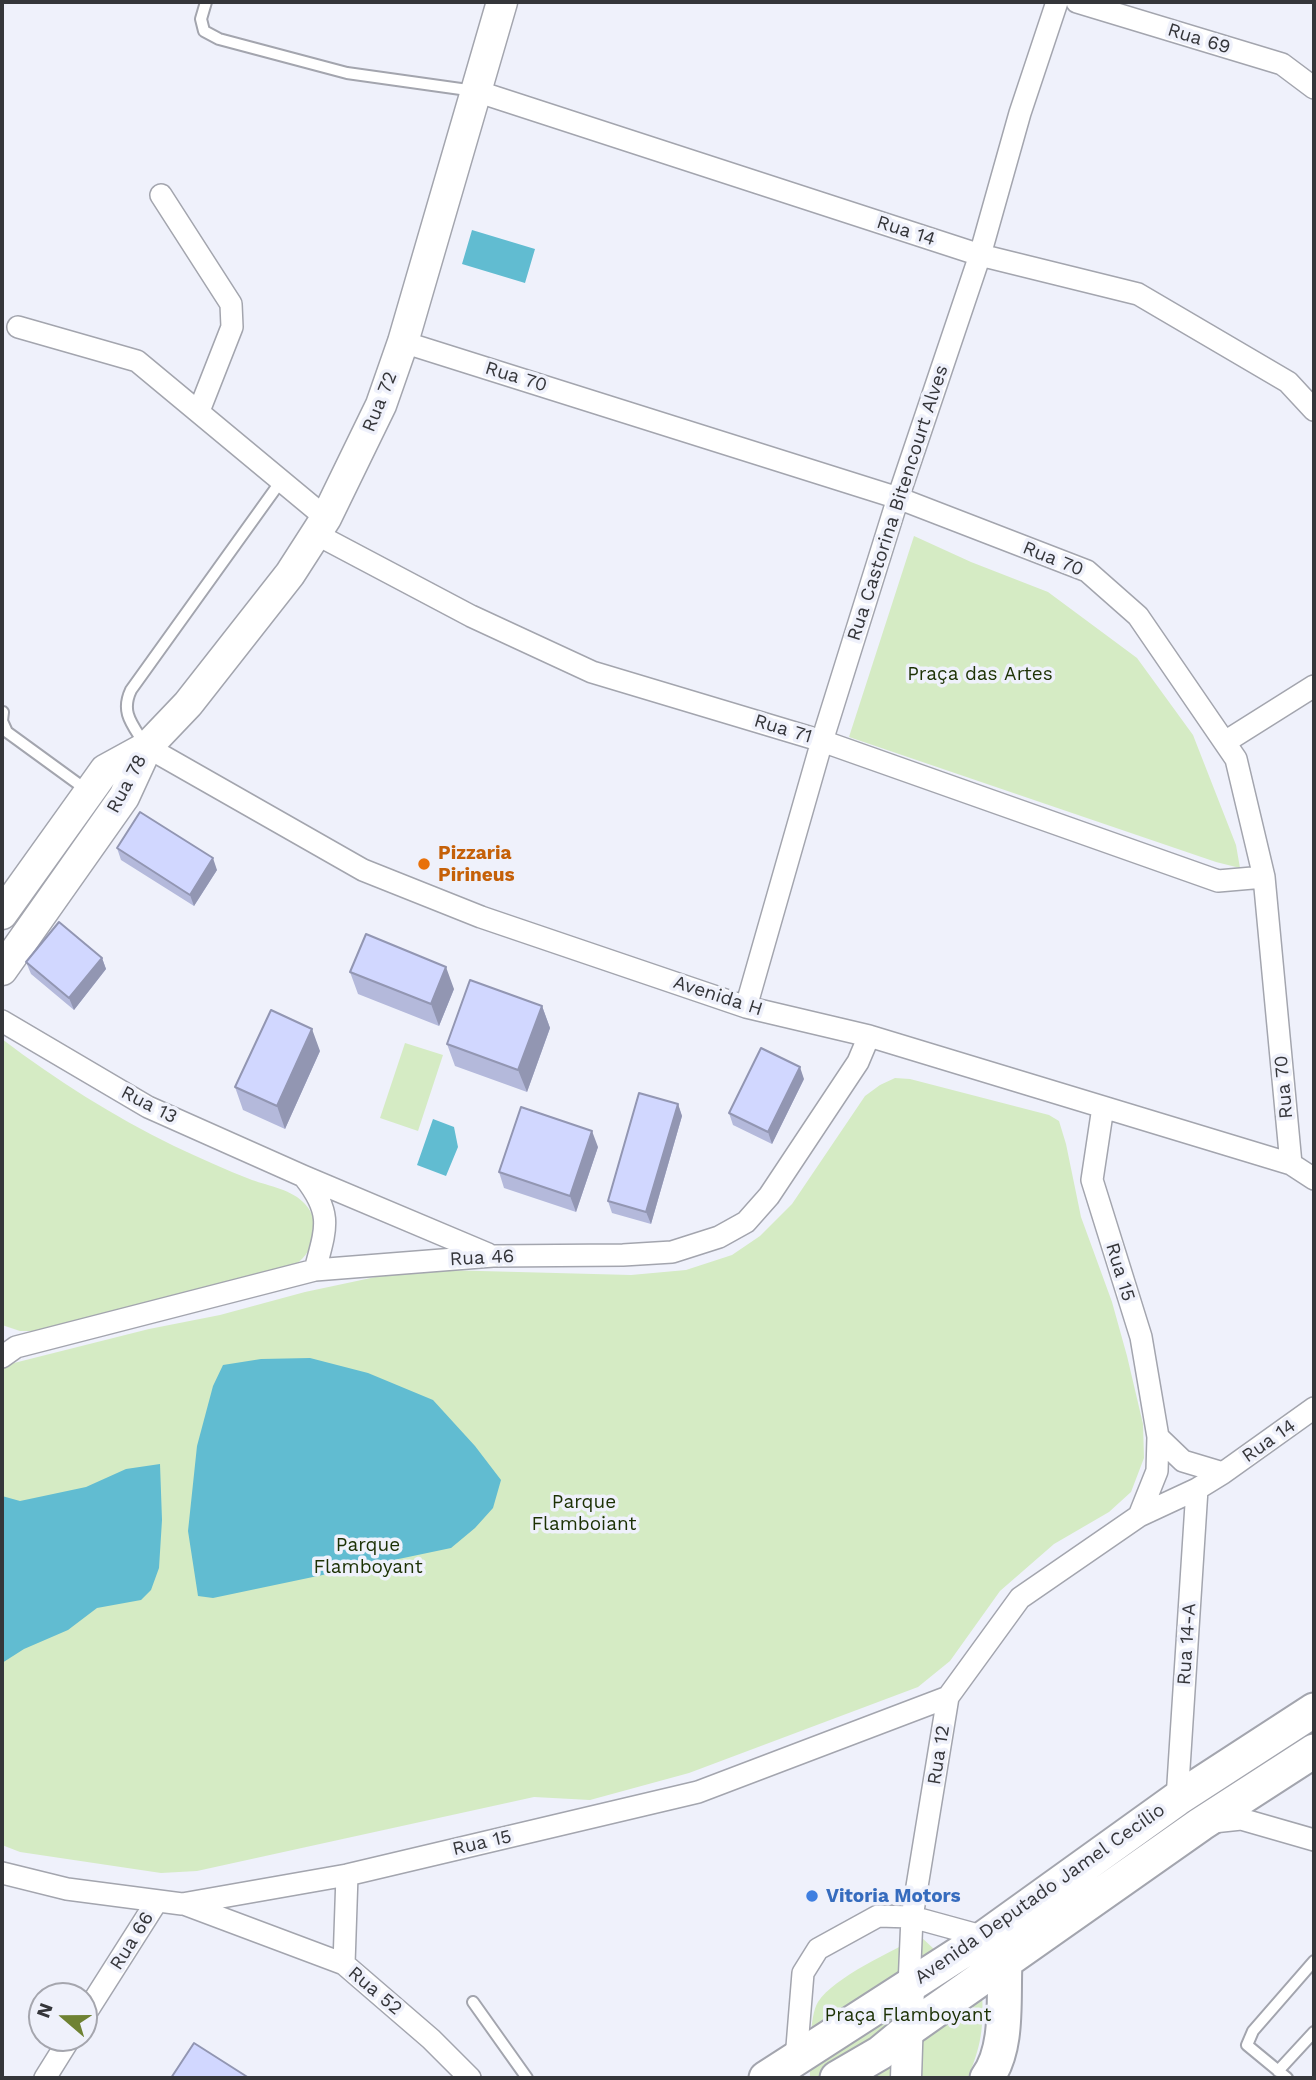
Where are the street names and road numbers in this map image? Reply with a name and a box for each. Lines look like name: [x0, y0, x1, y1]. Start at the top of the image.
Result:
street label: Rua 69: [1165, 19, 1233, 59]
street label: Rua 14: [874, 211, 938, 251]
street label: Rua 70: [482, 357, 550, 397]
street label: Rua Castorina Bitencourt Alves: [843, 362, 953, 644]
street label: Rua 72: [358, 368, 402, 436]
street label: Rua 70: [1019, 537, 1087, 581]
street label: Rua 71: [751, 709, 815, 749]
street label: Rua 78: [102, 751, 152, 817]
street label: Avenida H: [670, 971, 766, 1021]
street label: Rua 70: [1270, 1054, 1298, 1120]
street label: Rua 13: [117, 1081, 181, 1129]
street label: Rua 15: [1100, 1240, 1140, 1304]
street label: Rua 46: [449, 1245, 515, 1271]
street label: Rua 14: [1238, 1414, 1300, 1468]
street label: Rua 14-A: [1173, 1602, 1201, 1686]
street label: Rua 12: [923, 1724, 955, 1786]
street label: Avenida Deputado Jamel Cecílio: [911, 1799, 1169, 1989]
street label: Rua 15: [450, 1825, 514, 1861]
street label: Rua 66: [105, 1908, 159, 1974]
street label: Rua 52: [343, 1962, 407, 2020]

